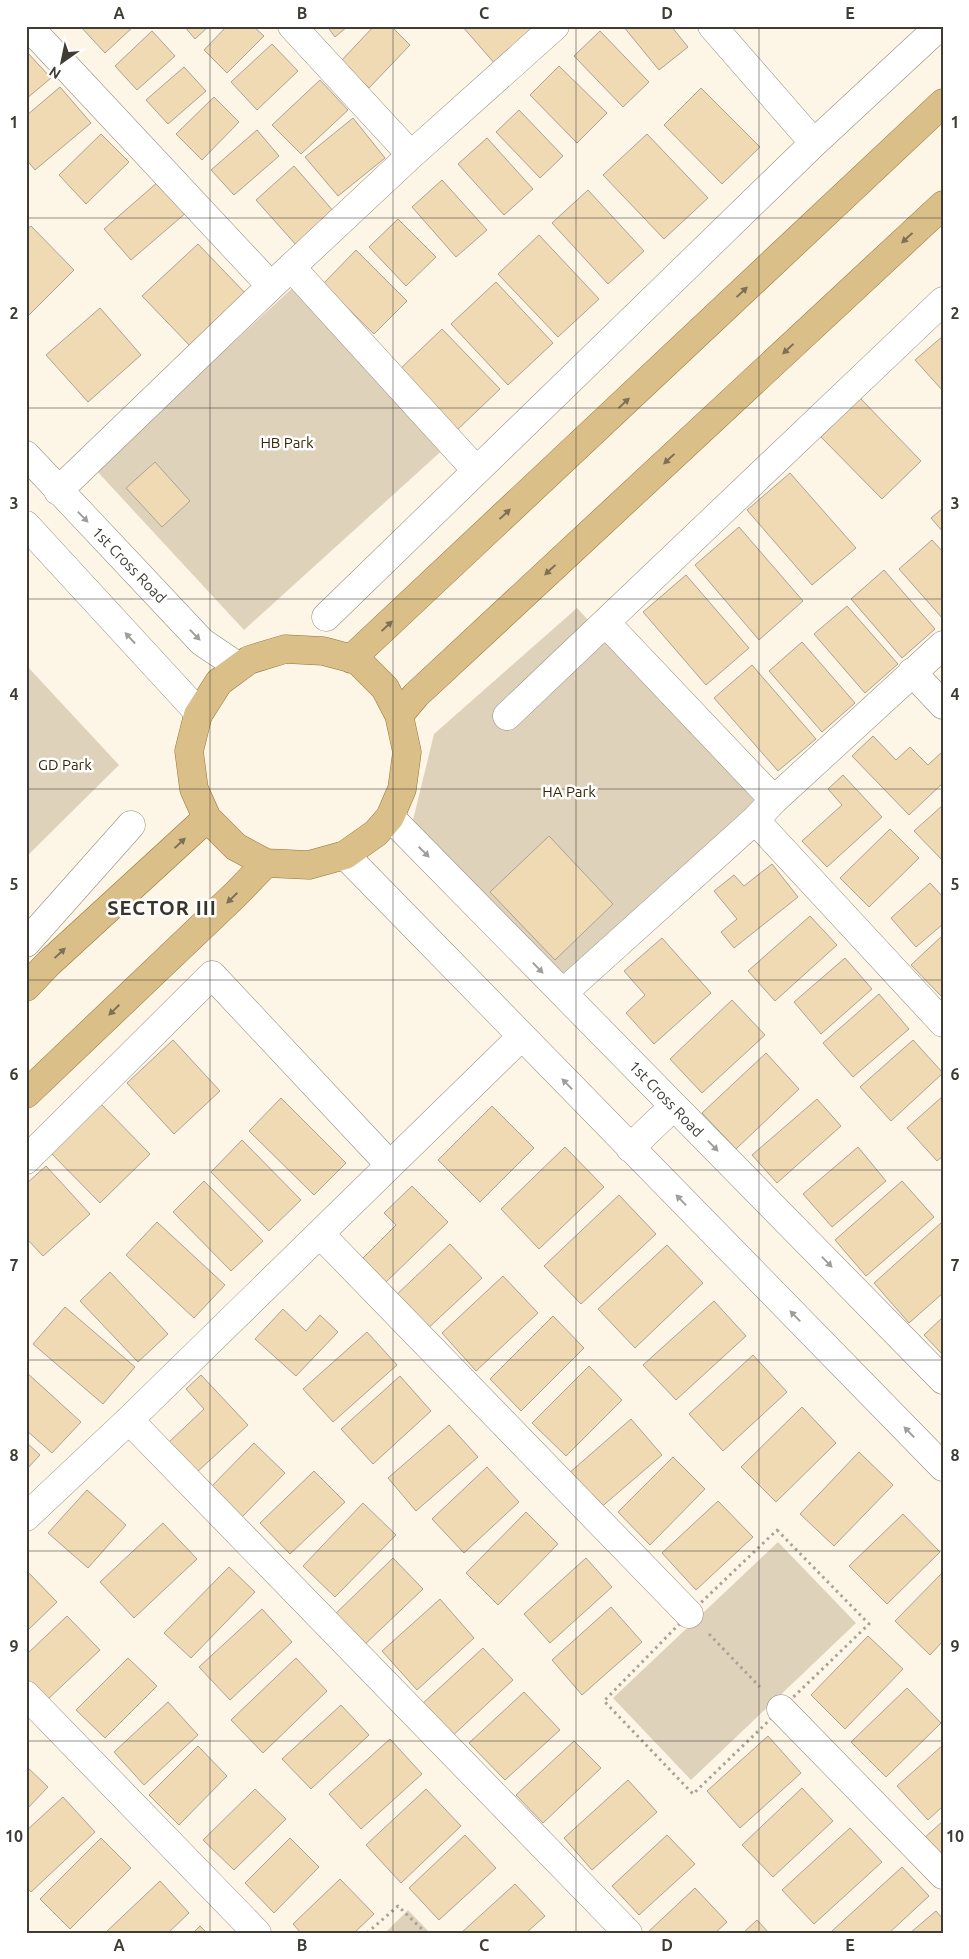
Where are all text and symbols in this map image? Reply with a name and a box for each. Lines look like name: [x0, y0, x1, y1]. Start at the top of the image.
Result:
text: A: [113, 4, 125, 22]
text: B: [297, 4, 307, 22]
text: C: [479, 4, 489, 22]
text: D: [661, 4, 673, 22]
text: E: [845, 4, 855, 22]
north arrow: [38, 38, 88, 88]
text: N: [46, 63, 64, 82]
text: 1: [9, 113, 19, 131]
text: 1: [950, 113, 960, 131]
one-way arrow: [901, 232, 913, 244]
one-way arrow: [736, 286, 748, 298]
text: 2: [9, 304, 19, 322]
text: 2: [950, 304, 960, 322]
one-way arrow: [782, 343, 794, 354]
one-way arrow: [617, 397, 629, 409]
park label: HB Park: [260, 434, 314, 451]
one-way arrow: [663, 453, 675, 465]
text: 3: [9, 494, 19, 512]
text: 3: [950, 494, 960, 512]
one-way arrow: [499, 508, 511, 520]
one-way arrow: [77, 511, 89, 523]
street label: 1st Cross Road: [89, 523, 170, 606]
one-way arrow: [544, 564, 556, 576]
one-way arrow: [381, 620, 393, 632]
one-way arrow: [189, 628, 201, 640]
one-way arrow: [124, 633, 136, 645]
text: 4: [9, 685, 19, 703]
text: 4: [950, 685, 960, 703]
park label: GD Park: [38, 756, 92, 773]
park label: HA Park: [542, 783, 596, 800]
one-way arrow: [174, 837, 186, 849]
one-way arrow: [418, 845, 430, 857]
text: 5: [9, 875, 19, 893]
text: 5: [950, 875, 960, 893]
one-way arrow: [226, 892, 238, 904]
district label: SECTOR III: [107, 896, 217, 919]
one-way arrow: [54, 947, 67, 958]
one-way arrow: [532, 961, 544, 973]
one-way arrow: [108, 1004, 120, 1016]
street label: 1st Cross Road: [626, 1057, 707, 1140]
text: 6: [9, 1065, 19, 1083]
text: 6: [950, 1065, 960, 1083]
one-way arrow: [562, 1078, 574, 1090]
one-way arrow: [707, 1140, 719, 1152]
one-way arrow: [675, 1194, 687, 1206]
text: 7: [9, 1256, 19, 1274]
one-way arrow: [821, 1256, 833, 1268]
text: 7: [950, 1256, 960, 1274]
one-way arrow: [789, 1310, 801, 1322]
one-way arrow: [903, 1426, 915, 1438]
text: 8: [9, 1446, 19, 1464]
text: 8: [950, 1446, 960, 1464]
text: 9: [9, 1637, 19, 1655]
text: 9: [950, 1637, 960, 1655]
text: 10: [5, 1827, 23, 1845]
text: 10: [946, 1827, 964, 1845]
text: A: [113, 1936, 125, 1954]
text: B: [297, 1936, 307, 1954]
text: C: [479, 1936, 489, 1954]
text: D: [661, 1936, 673, 1954]
text: E: [845, 1936, 855, 1954]

